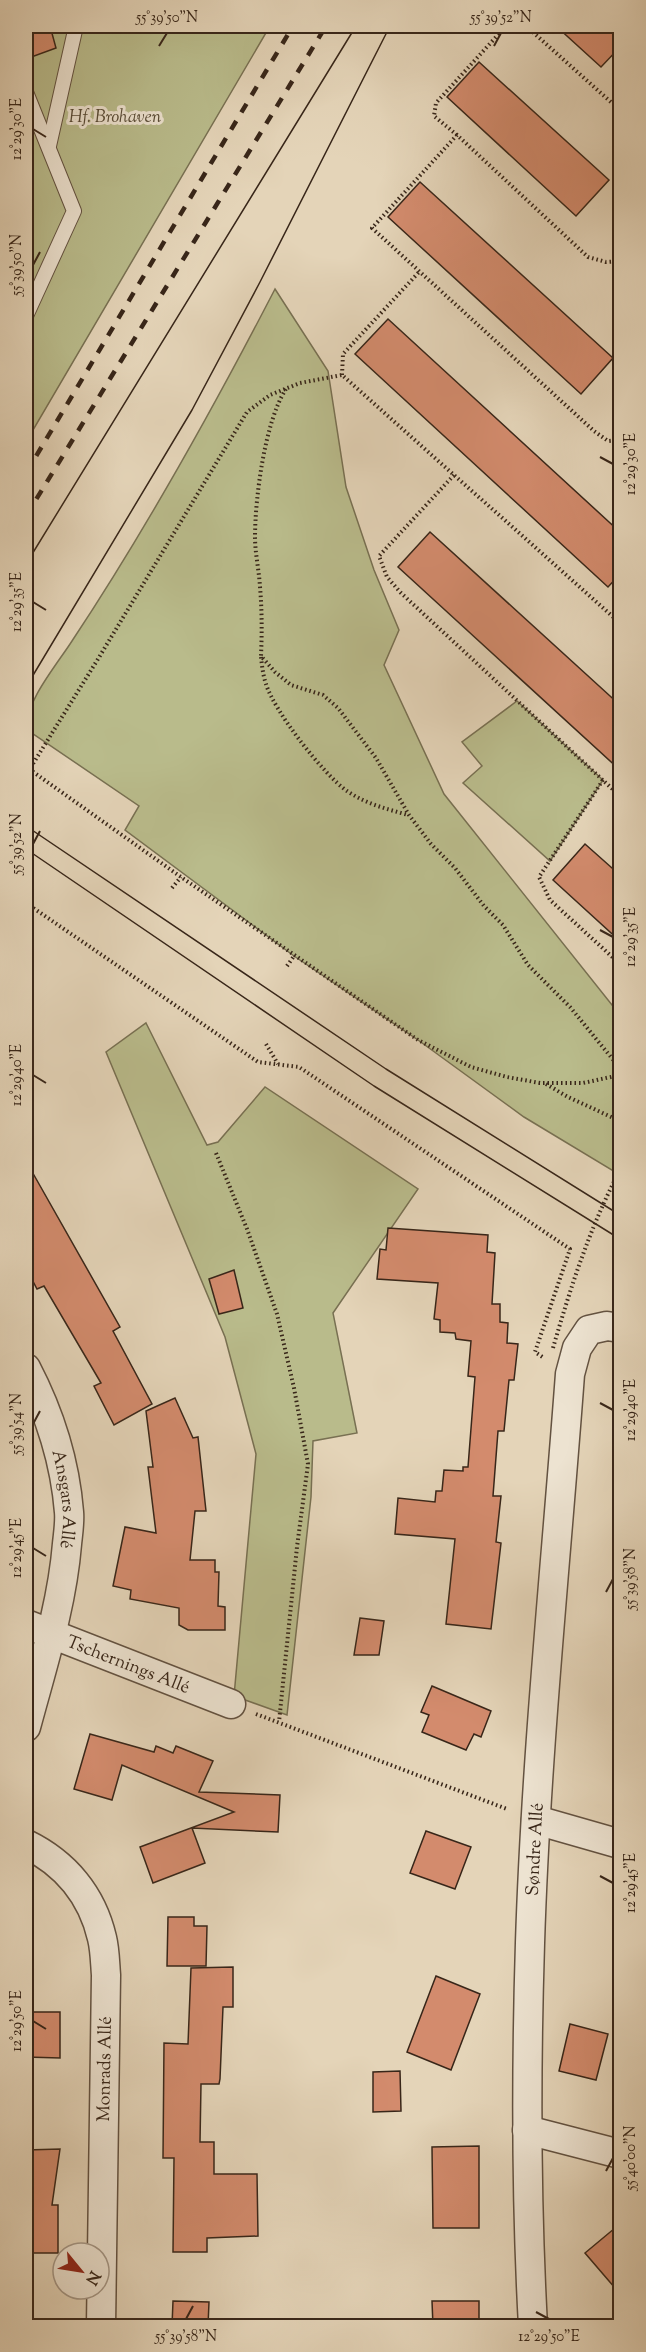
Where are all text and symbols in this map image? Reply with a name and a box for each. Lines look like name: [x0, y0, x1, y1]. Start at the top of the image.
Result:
text: 55°39'50"N: [135, 8, 198, 29]
text: 55°39'52"N: [469, 8, 532, 29]
text: 12°29'30"E: [7, 98, 28, 160]
park label: Hf. Brohaven: [69, 105, 162, 131]
text: 55°39'50"N: [7, 234, 28, 297]
text: 12°29'30"E: [621, 433, 642, 495]
text: 12°29'35"E: [7, 572, 28, 632]
text: 55°39'52"N: [7, 813, 28, 876]
text: 12°29'35"E: [621, 907, 642, 967]
text: 12°29'40"E: [7, 1044, 28, 1106]
text: 12°29'40"E: [621, 1379, 642, 1441]
text: 55°39'54"N: [7, 1393, 28, 1456]
street label: Ansgars Allé: [44, 1447, 81, 1549]
text: 12°29'45"E: [7, 1518, 28, 1578]
text: 55°39'58"N: [621, 1548, 642, 1611]
street label: Tschernings Allé: [62, 1630, 193, 1702]
street label: Søndre Allé: [521, 1802, 552, 1896]
text: 12°29'45"E: [621, 1853, 642, 1913]
text: 12°29'50"E: [7, 1990, 28, 2052]
street label: Monrads Allé: [92, 2016, 120, 2122]
text: 55°40'00"N: [621, 2125, 642, 2192]
north arrow: [51, 2241, 111, 2301]
text: N: [79, 2266, 105, 2289]
text: 55°39'58"N: [154, 2327, 217, 2348]
text: 12°29'50"E: [518, 2327, 580, 2348]

